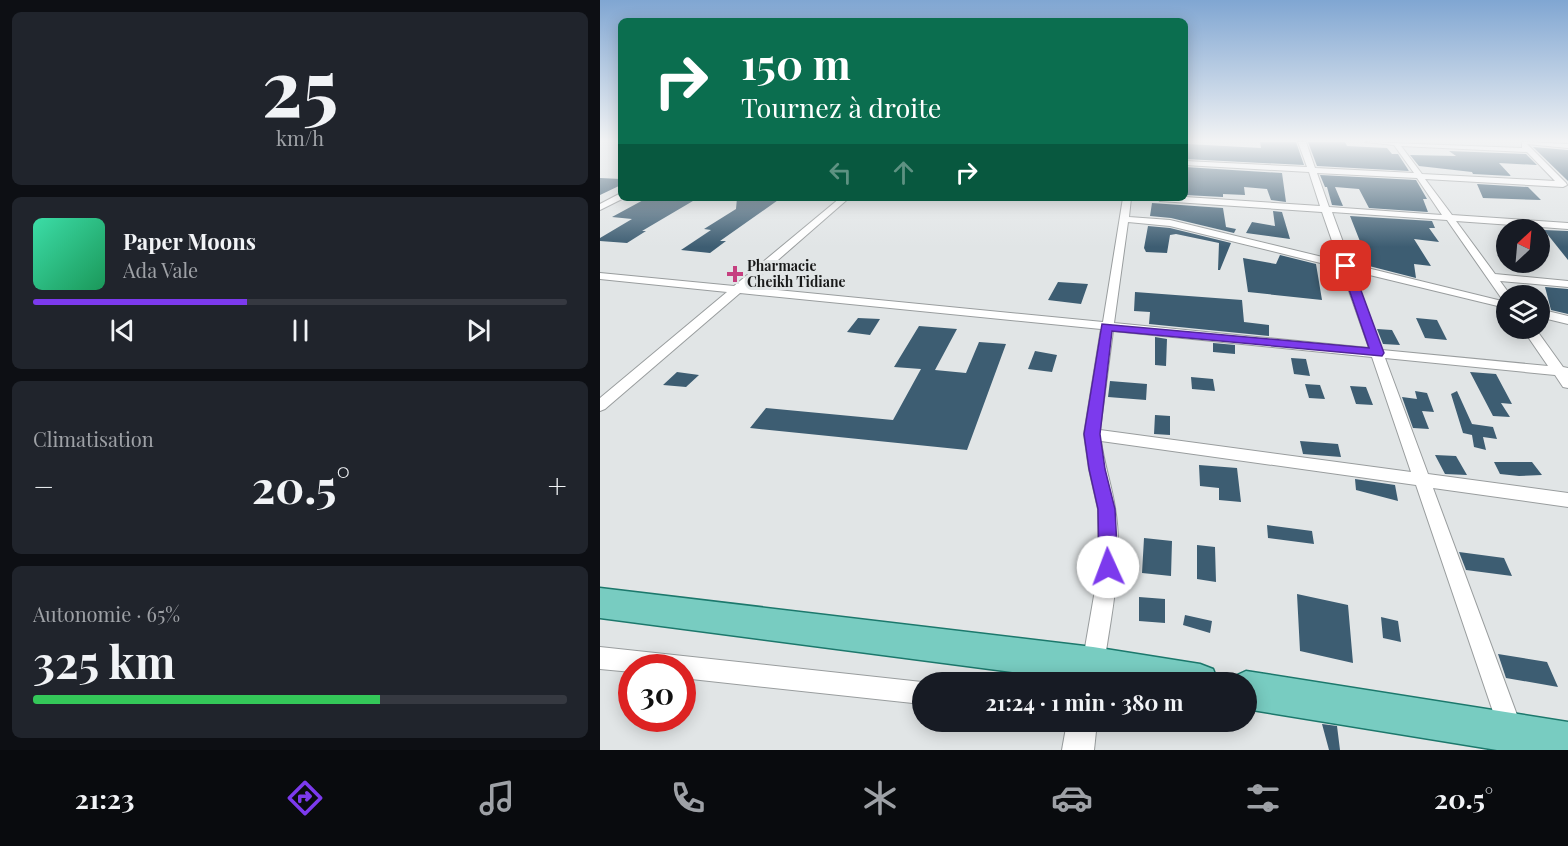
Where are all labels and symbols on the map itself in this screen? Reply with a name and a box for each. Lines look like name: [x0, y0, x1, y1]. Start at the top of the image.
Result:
north arrow: [1496, 219, 1550, 273]
pin: [1320, 240, 1371, 291]
place label: Pharmacie Cheikh Tidiane: [747, 256, 846, 291]
marker: Pharmacie Cheikh Tidiane: [728, 267, 742, 281]
position arrow: [1076, 535, 1140, 599]
speed limit sign: 30: [618, 654, 696, 732]

